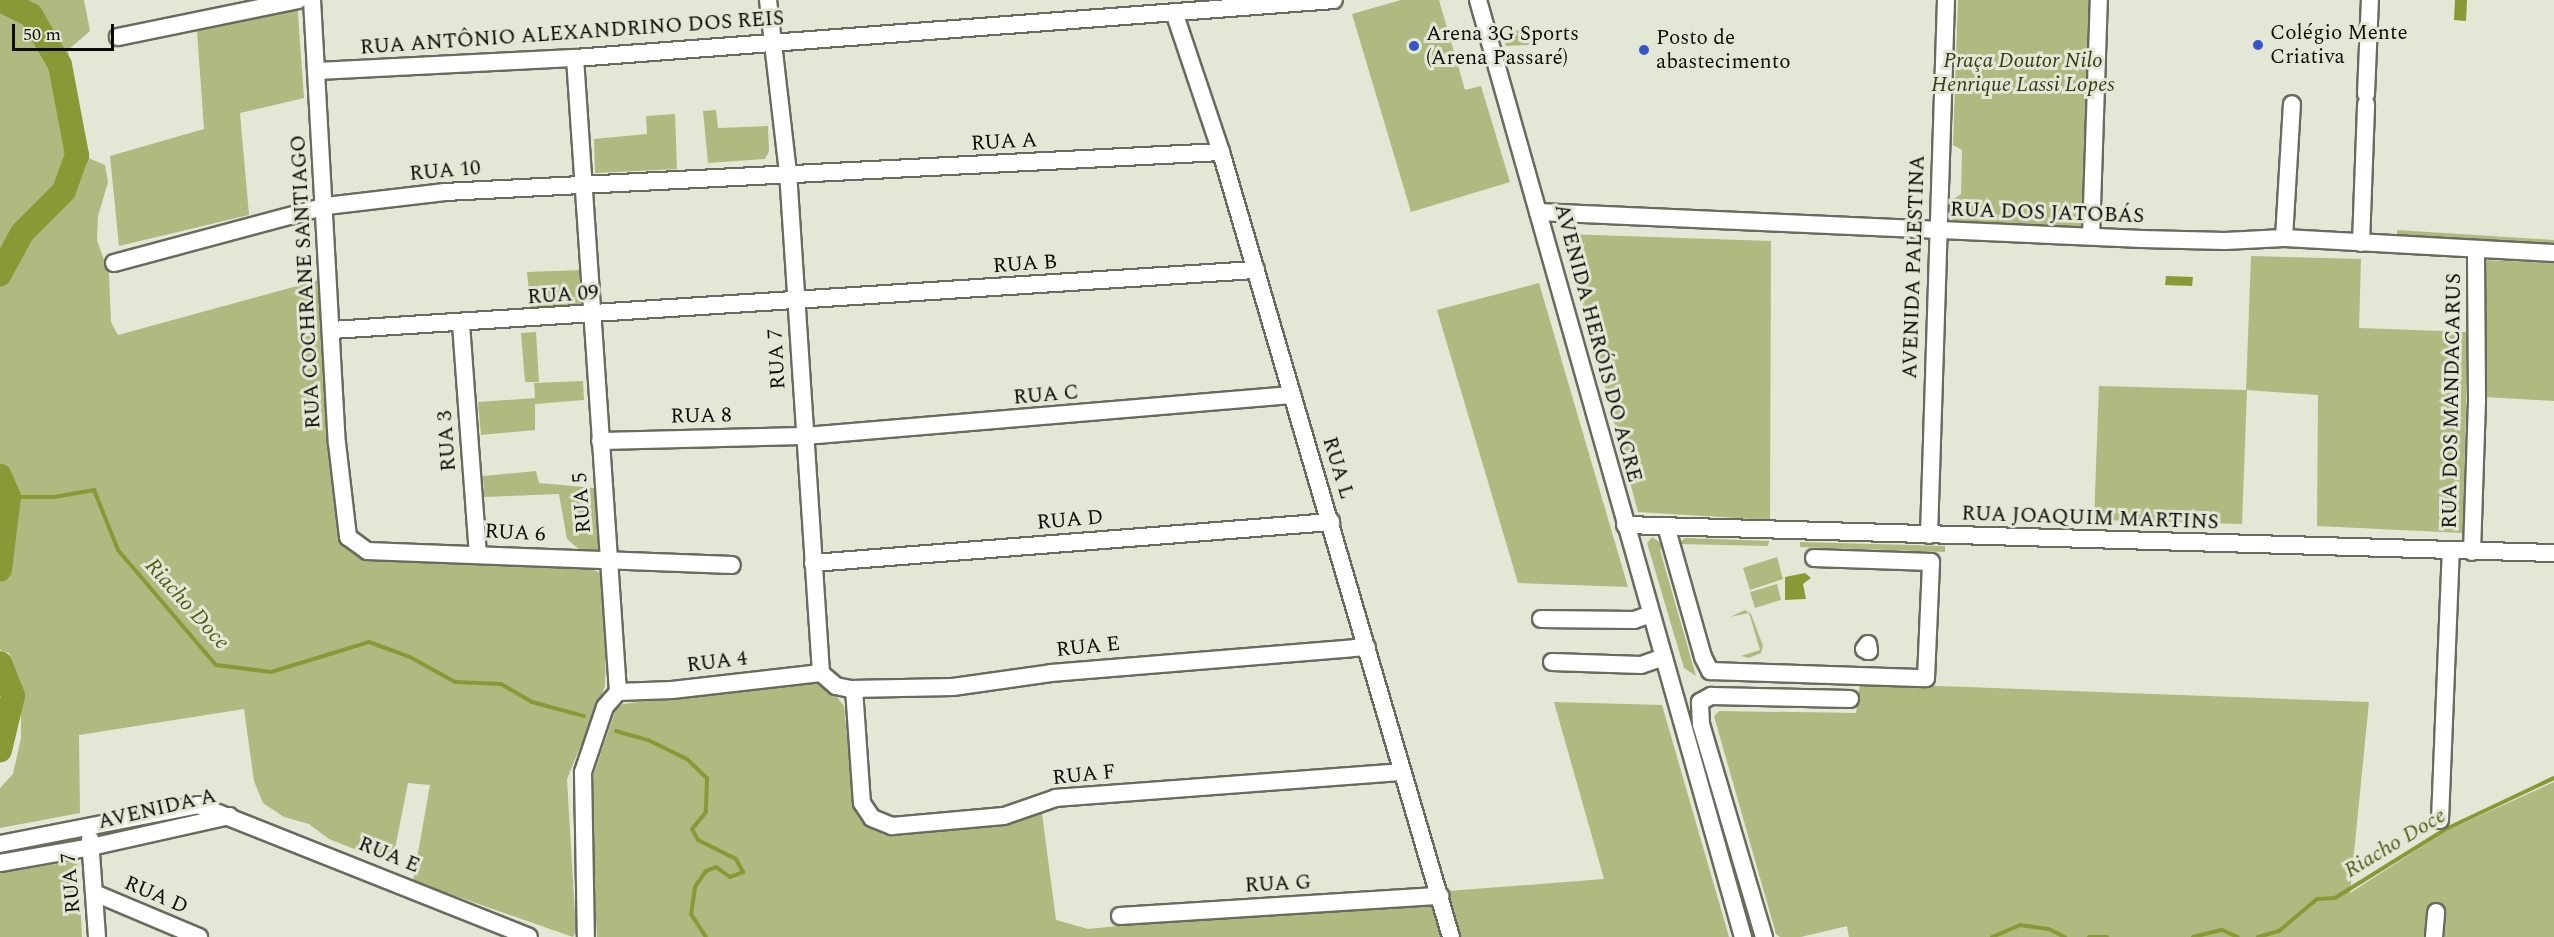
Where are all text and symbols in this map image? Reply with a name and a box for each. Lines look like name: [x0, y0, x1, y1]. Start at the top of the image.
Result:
street label: RUA ANTÔNIO ALEXANDRINO DOS REIS: [359, 6, 785, 60]
scale bar: [15, 12, 117, 50]
place label: Colégio Mente Criativa: [2270, 20, 2408, 70]
text: 50 m: [23, 21, 61, 48]
place label: Arena 3G Sports (Arena Passaré): [1426, 21, 1579, 71]
place label: Posto de abastecimento: [1656, 25, 1791, 75]
marker: Colégio Mente Criativa: [2251, 38, 2265, 52]
marker: Arena 3G Sports (Arena Passaré): [1407, 39, 1421, 53]
marker: Posto de abastecimento: [1637, 43, 1651, 57]
park label: Praça Doutor Nilo Henrique Lassi Lopes: [1931, 48, 2115, 98]
street label: RUA A: [970, 128, 1038, 156]
street label: RUA COCHRANE SANTIAGO: [286, 134, 326, 430]
street label: AVENIDA PALESTINA: [1897, 154, 1931, 380]
street label: RUA 10: [408, 155, 482, 187]
street label: RUA DOS JATOBÁS: [1949, 197, 2145, 229]
street label: AVENIDA HERÓIS DO ACRE: [1549, 201, 1647, 485]
street label: RUA B: [992, 249, 1058, 279]
street label: RUA DOS MANDACARUS: [2437, 273, 2467, 529]
street label: RUA 09: [526, 280, 600, 310]
street label: RUA 7: [763, 328, 791, 390]
street label: RUA C: [1012, 380, 1080, 410]
street label: RUA 8: [670, 403, 732, 429]
street label: RUA 3: [432, 410, 462, 472]
street label: RUA L: [1317, 434, 1359, 502]
street label: RUA 5: [567, 472, 597, 534]
street label: RUA JOAQUIM MARTINS: [1961, 501, 2219, 535]
street label: RUA D: [1036, 505, 1104, 535]
street label: RUA 6: [484, 519, 546, 547]
water label: Riacho Doce: [139, 553, 235, 655]
street label: RUA E: [1055, 631, 1121, 663]
street label: RUA 4: [685, 646, 749, 678]
street label: RUA F: [1051, 759, 1117, 791]
street label: AVENIDA A: [95, 783, 219, 835]
water label: Riacho Doce: [2339, 802, 2451, 884]
street label: RUA E: [354, 831, 424, 879]
street label: RUA 7: [56, 851, 86, 915]
street label: RUA D: [120, 870, 192, 920]
street label: RUA G: [1244, 870, 1312, 898]

